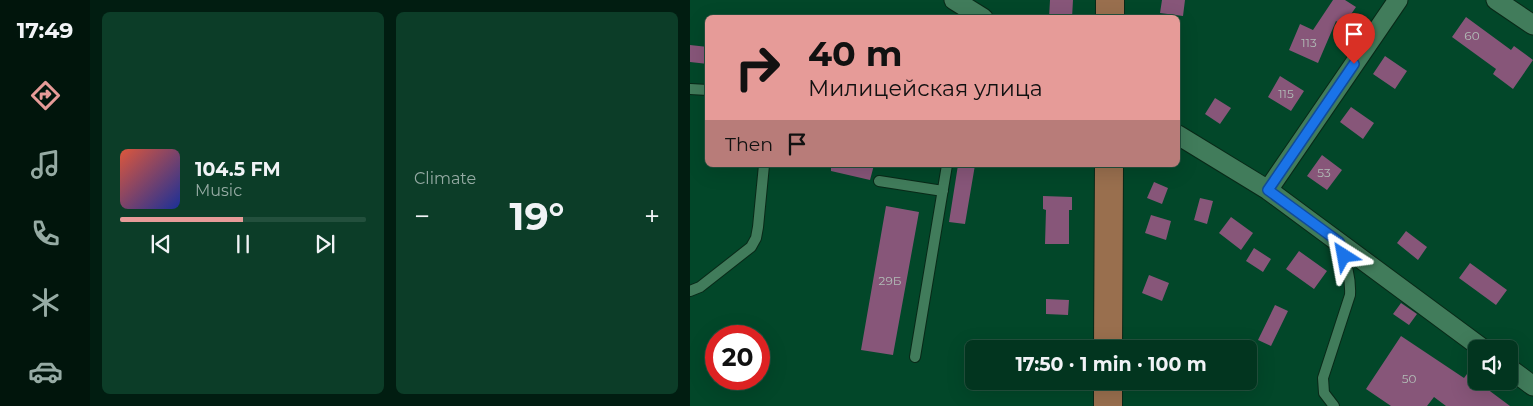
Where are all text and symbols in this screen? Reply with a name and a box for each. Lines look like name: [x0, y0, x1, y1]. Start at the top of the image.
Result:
pin: [1333, 13, 1375, 64]
text: 17:49: [17, 17, 73, 44]
icon: arrive: [1340, 20, 1368, 48]
house number: 60: [1464, 28, 1480, 43]
text: 40 m: [808, 32, 903, 75]
icon: right: [725, 35, 790, 100]
house number: 113: [1301, 35, 1317, 50]
text: Милицейская улица: [808, 75, 1043, 102]
icon: directions: [28, 78, 63, 113]
house number: 115: [1278, 86, 1294, 101]
icon: arrive: [783, 130, 811, 158]
text: Then: [725, 133, 773, 156]
icon: music: [28, 147, 63, 182]
text: 104.5 FM: [195, 158, 281, 181]
house number: 53: [1317, 165, 1331, 180]
text: Climate: [414, 169, 476, 188]
text: Music: [195, 181, 242, 200]
text: 19°: [510, 193, 565, 240]
text: −: [414, 199, 430, 233]
text: +: [644, 199, 660, 233]
icon: phone: [28, 216, 63, 251]
position arrow: [1317, 229, 1369, 281]
icon: previous: [147, 230, 175, 258]
icon: pause: [229, 230, 257, 258]
icon: next: [311, 230, 339, 258]
house number: 29Б: [879, 273, 902, 288]
icon: climate: [28, 285, 63, 320]
speed limit sign: 20: [705, 325, 770, 390]
map controls: [1468, 340, 1518, 390]
button: sound: [1468, 340, 1518, 390]
text: 17:50 · 1 min · 100 m: [1015, 353, 1207, 376]
icon: car: [28, 354, 63, 389]
house number: 50: [1402, 371, 1416, 386]

